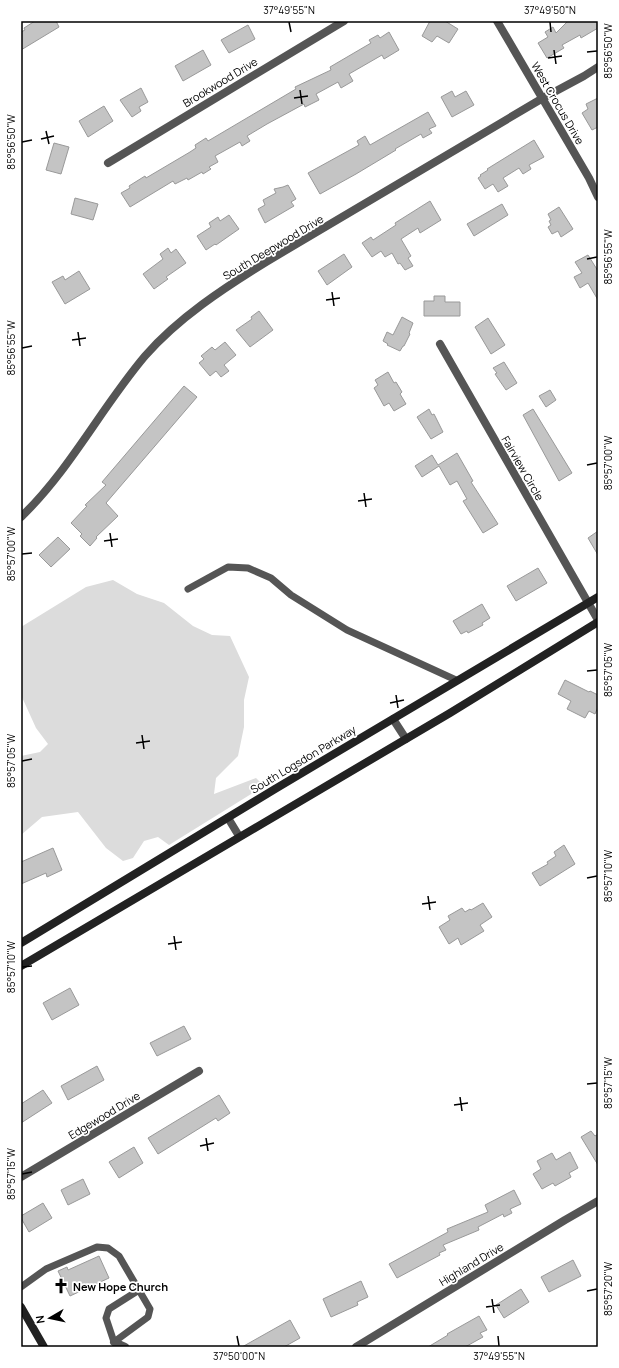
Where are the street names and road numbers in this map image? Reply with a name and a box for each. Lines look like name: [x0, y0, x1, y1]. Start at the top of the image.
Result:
street label: Brookwood Drive: [180, 53, 261, 110]
street label: West Crocus Drive: [528, 59, 588, 148]
street label: South Deepwood Drive: [220, 211, 327, 283]
street label: Fairview Circle: [498, 433, 548, 503]
street label: South Logsdon Parkway: [247, 721, 359, 797]
street label: Edgewood Drive: [65, 1087, 143, 1142]
street label: Highland Drive: [436, 1239, 507, 1289]

